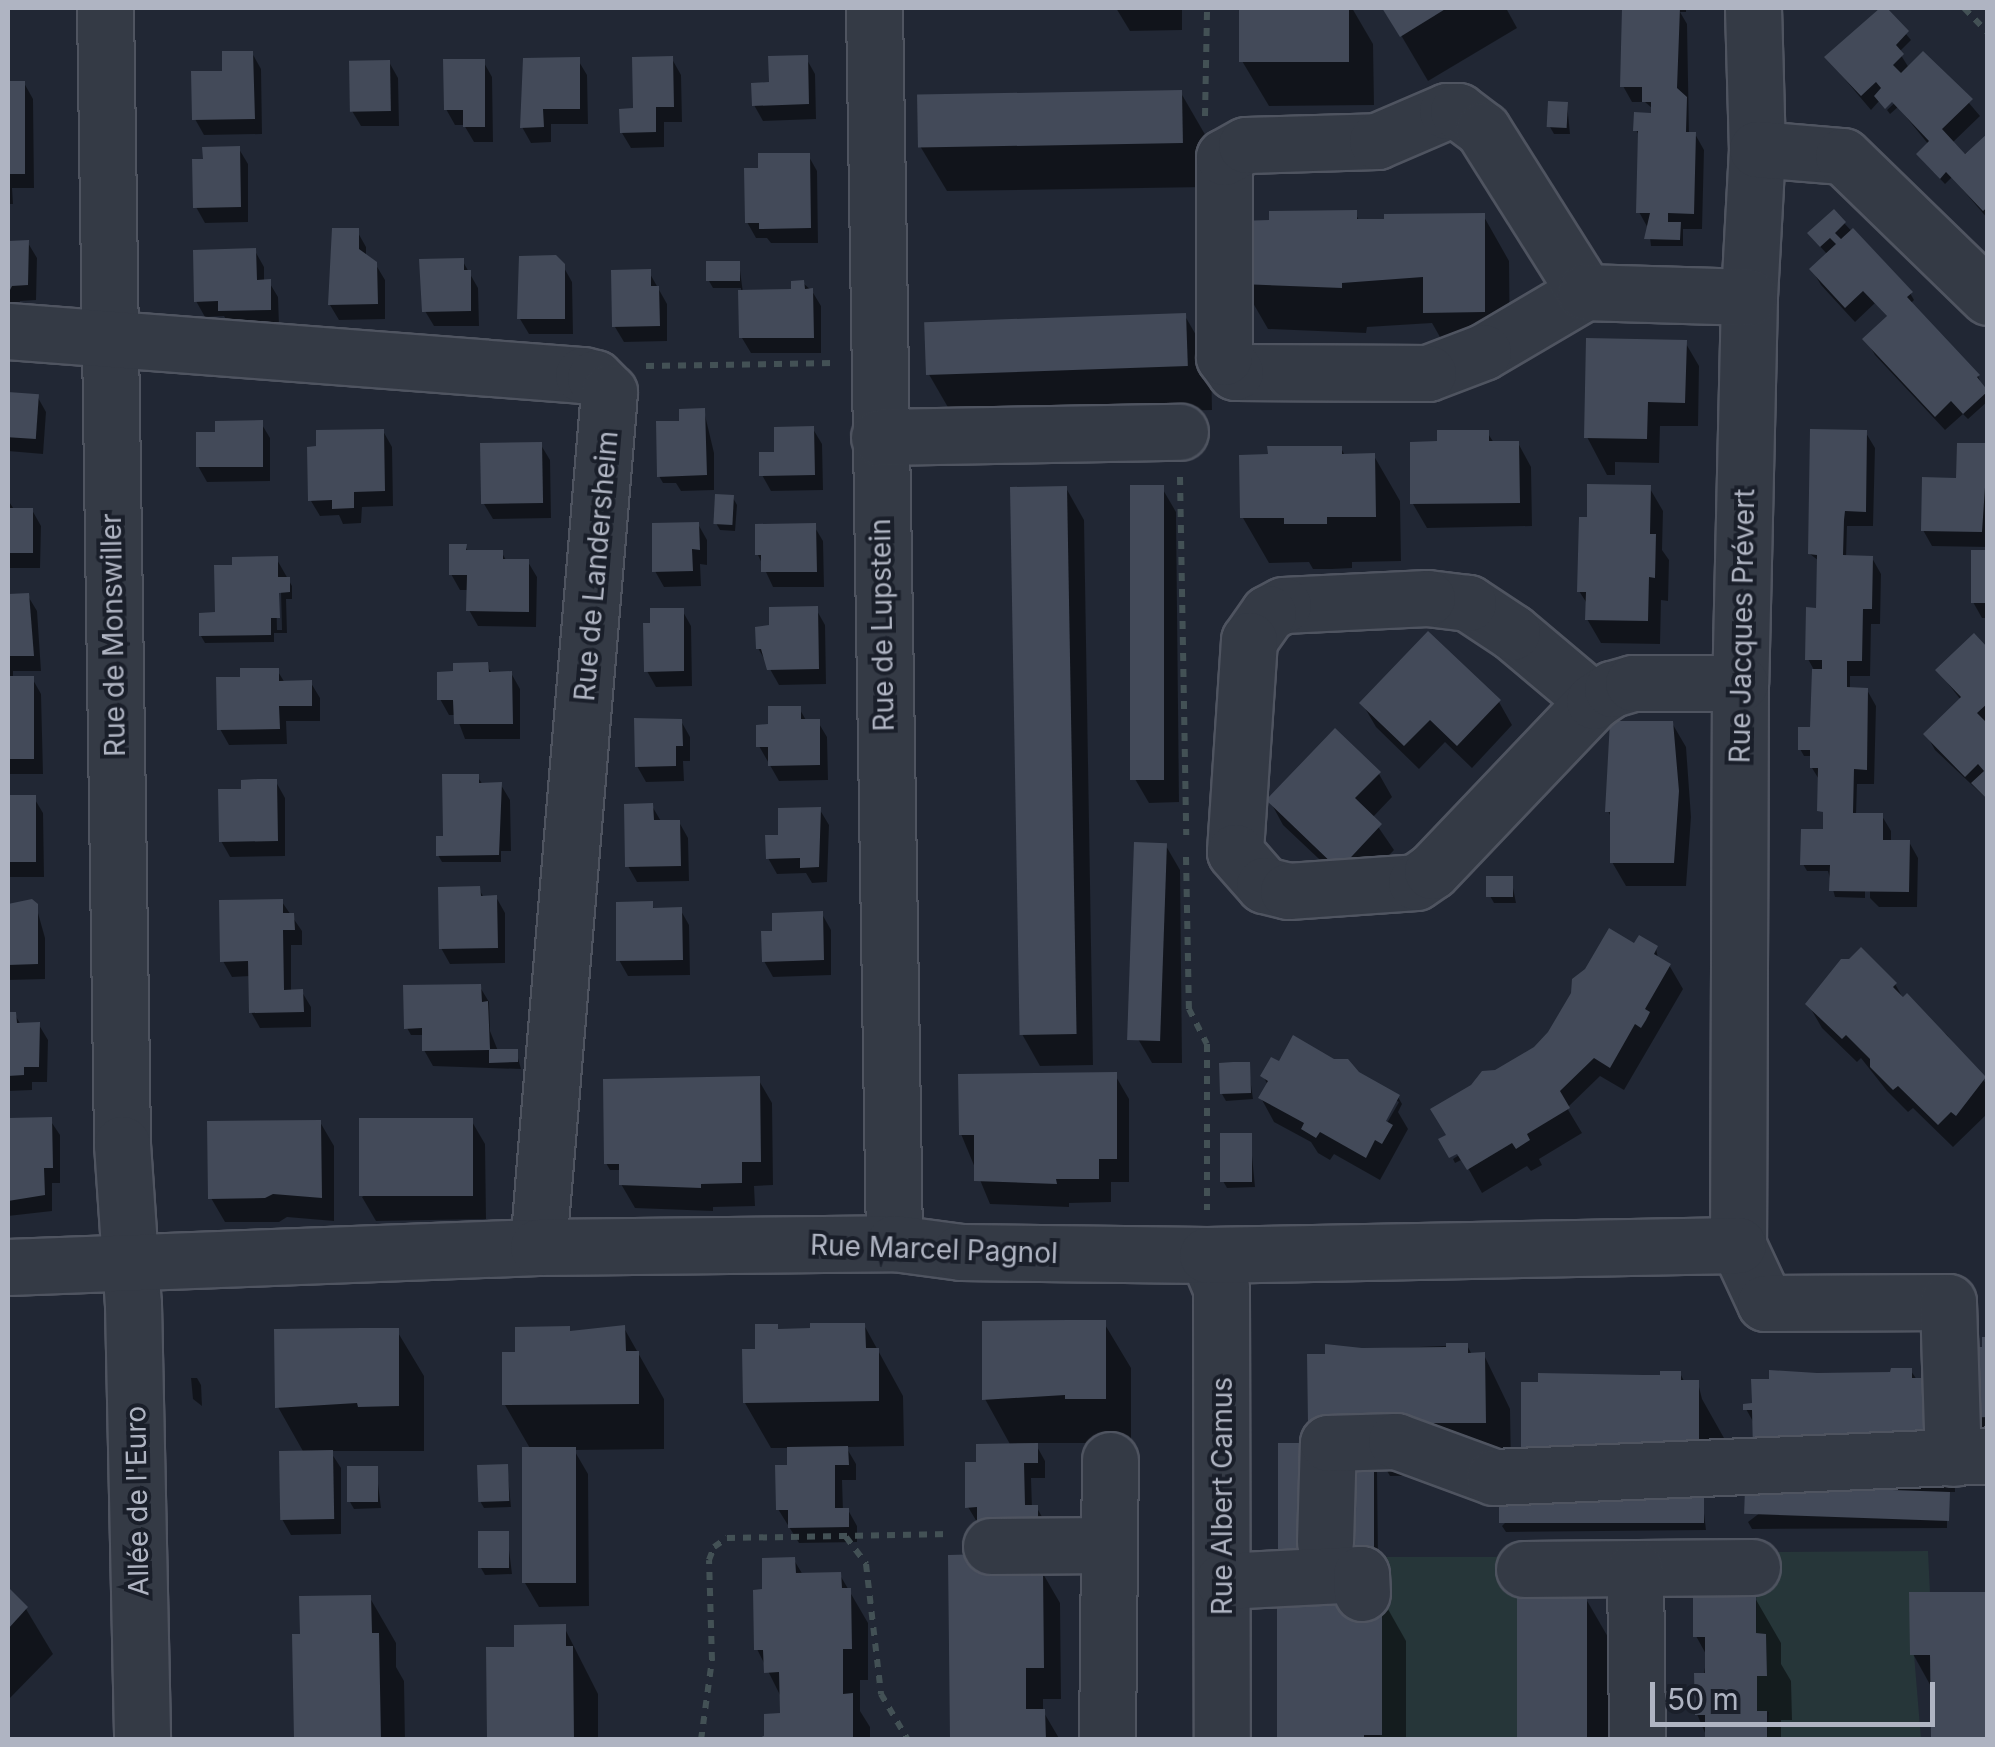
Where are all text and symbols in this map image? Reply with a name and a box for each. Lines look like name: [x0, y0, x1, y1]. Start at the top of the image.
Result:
street label: Rue de Landersheim: [567, 429, 625, 703]
street label: Rue Jacques Prévert: [1723, 488, 1761, 764]
street label: Rue de Monswiller: [94, 513, 132, 757]
street label: Rue de Lupstein: [863, 518, 901, 732]
street label: Rue Marcel Pagnol: [810, 1228, 1058, 1270]
street label: Rue Albert Camus: [1205, 1377, 1239, 1615]
street label: Allée de l'Euro: [119, 1406, 155, 1596]
scale bar: [1655, 1662, 1940, 1724]
text: 50 m: [1667, 1681, 1739, 1717]

